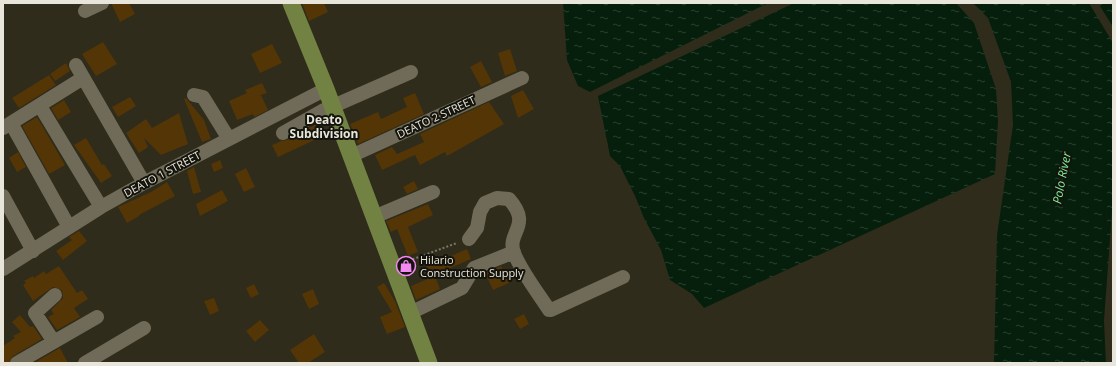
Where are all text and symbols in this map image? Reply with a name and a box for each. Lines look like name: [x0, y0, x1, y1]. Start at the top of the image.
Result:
street label: DEATO 2 STREET: [394, 92, 477, 141]
district label: Deato Subdivision: [290, 111, 358, 142]
street label: DEATO 1 STREET: [121, 147, 203, 200]
water label: Polo River: [1048, 149, 1075, 205]
place label: Hilario Construction Supply: [420, 252, 524, 280]
shop icon: Hilario Construction Supply: [395, 255, 417, 277]

